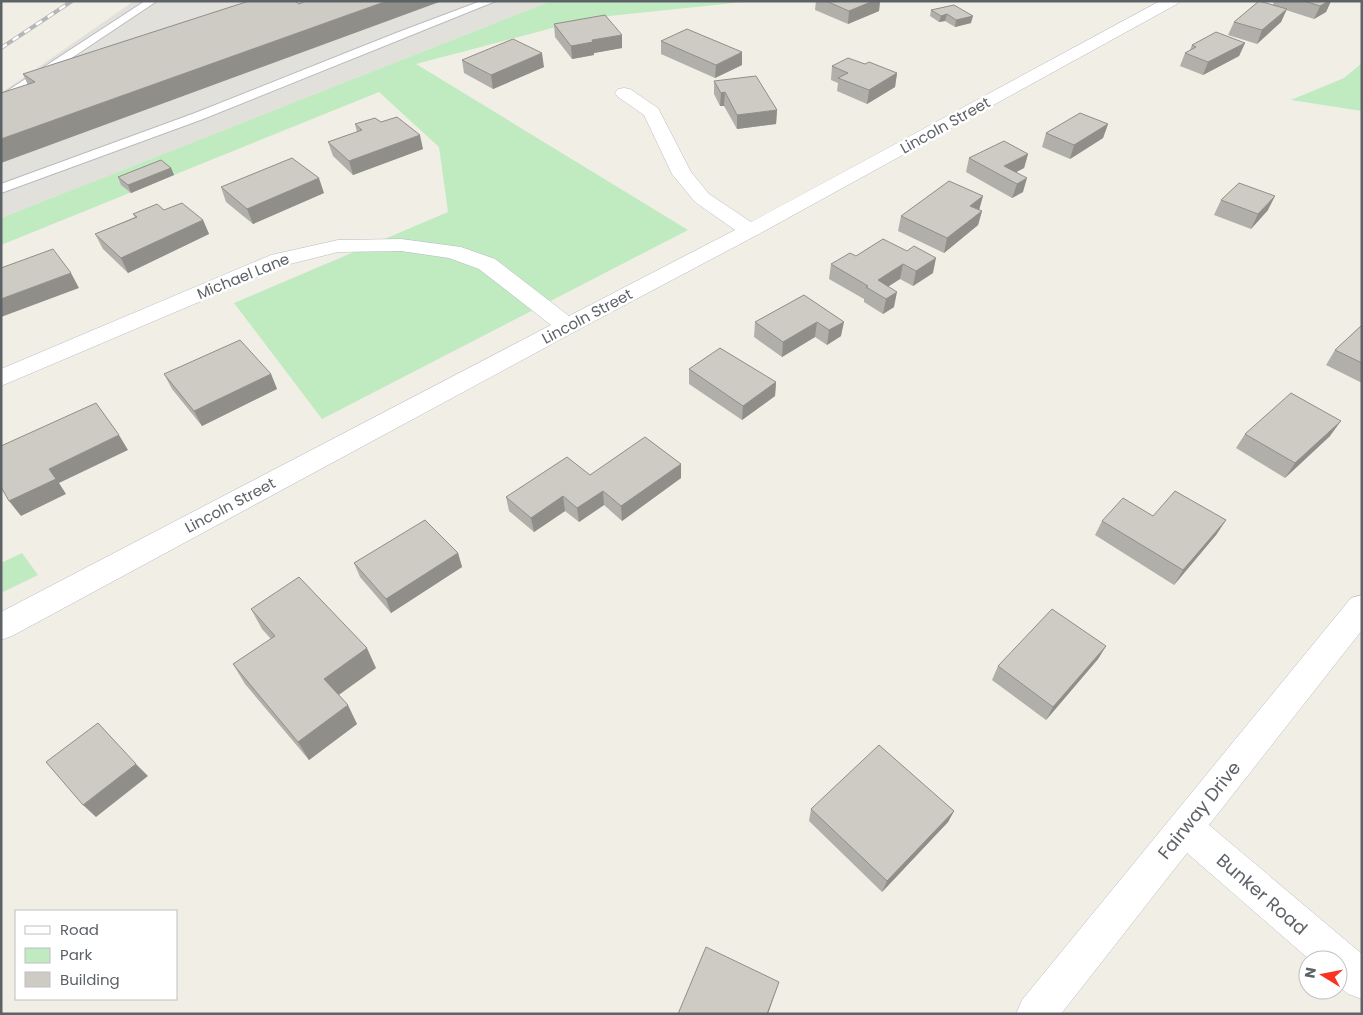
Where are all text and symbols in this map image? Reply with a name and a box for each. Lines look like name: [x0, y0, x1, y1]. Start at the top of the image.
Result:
street label: Lincoln Street: [896, 92, 994, 158]
street label: Michael Lane: [194, 248, 292, 304]
street label: Lincoln Street: [538, 283, 636, 349]
street label: Lincoln Street: [181, 472, 279, 538]
street label: Fairway Drive: [1152, 756, 1246, 864]
street label: Bunker Road: [1211, 848, 1313, 940]
legend: [15, 910, 178, 1000]
text: Road: [60, 919, 99, 940]
text: Park: [60, 944, 92, 965]
north arrow: [1298, 950, 1348, 1000]
text: N: [1299, 966, 1321, 980]
text: Building: [60, 969, 120, 990]

